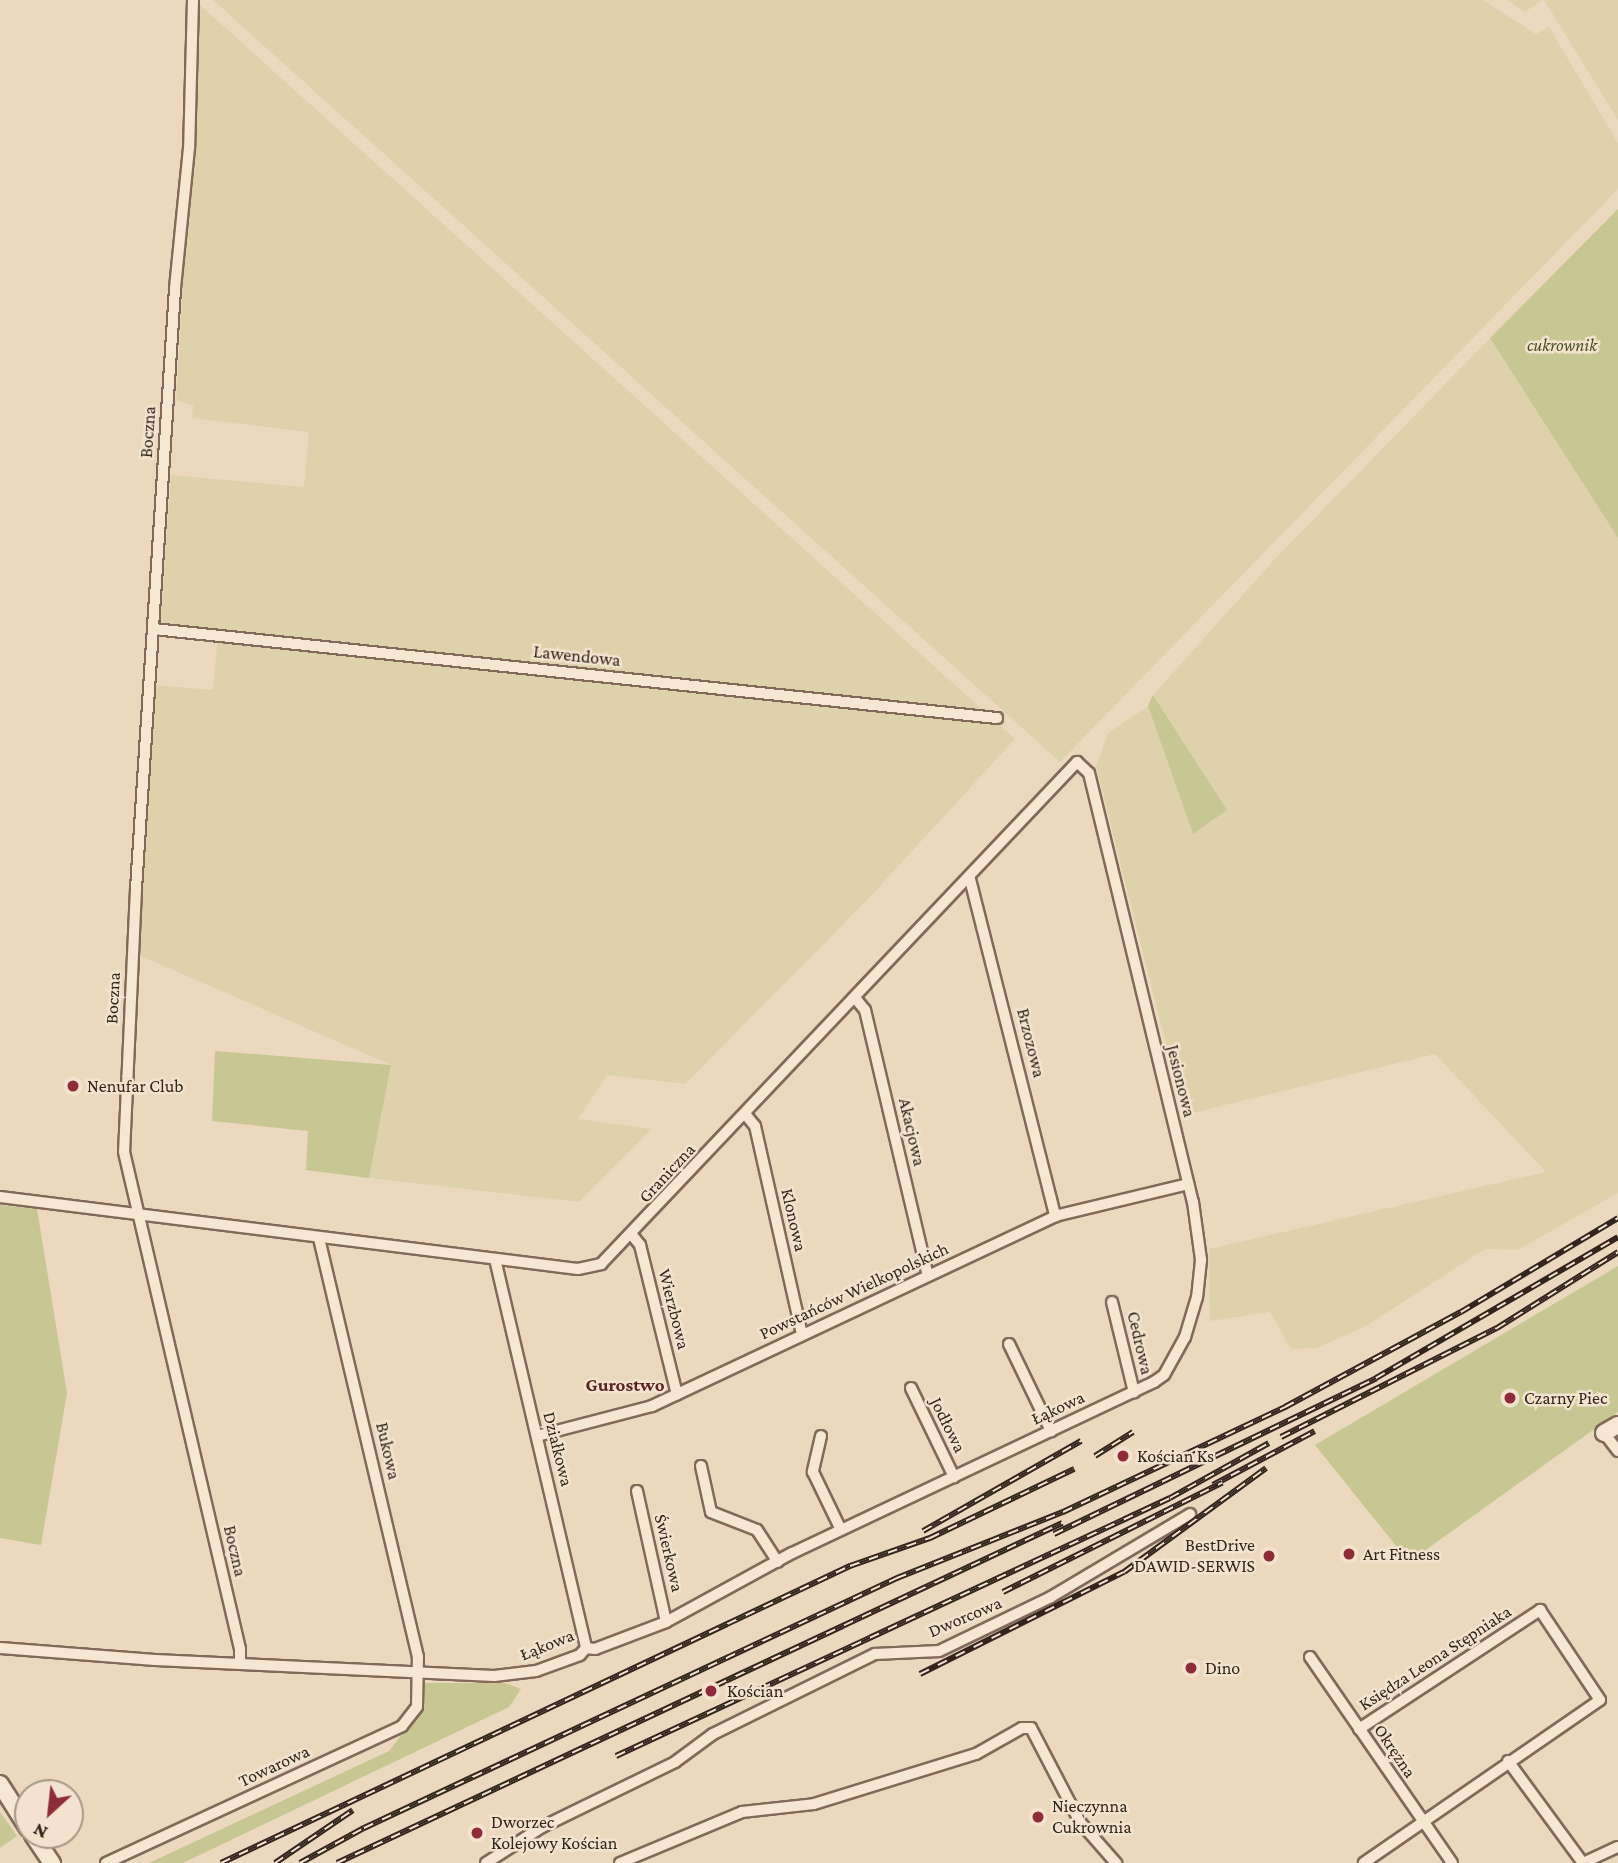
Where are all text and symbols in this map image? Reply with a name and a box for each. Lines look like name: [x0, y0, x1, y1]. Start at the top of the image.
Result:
park label: cukrownik: [1527, 334, 1597, 356]
street label: Boczna: [135, 405, 161, 459]
street label: Lawendowa: [532, 641, 622, 671]
street label: Boczna: [101, 972, 125, 1024]
street label: Brzozowa: [1012, 1006, 1050, 1080]
street label: Jesionowa: [1162, 1043, 1200, 1119]
place label: Nenufar Club: [87, 1075, 183, 1097]
marker: Nenufar Club: [65, 1078, 81, 1094]
street label: Akacjowa: [894, 1096, 930, 1168]
street label: Graniczna: [634, 1139, 700, 1207]
street label: Klonowa: [776, 1186, 812, 1254]
street label: Powstańców Wielkopolskich: [756, 1238, 952, 1344]
street label: Wierzbowa: [654, 1266, 694, 1352]
street label: Cedrowa: [1122, 1309, 1158, 1377]
district label: Gurostwo: [585, 1374, 665, 1396]
street label: Łąkowa: [1028, 1386, 1088, 1430]
place label: Czarny Piec: [1524, 1387, 1607, 1409]
marker: Czarny Piec: [1502, 1390, 1518, 1406]
street label: Jodłowa: [925, 1394, 971, 1456]
street label: Działkowa: [538, 1409, 578, 1489]
street label: Bukowa: [371, 1420, 405, 1482]
place label: Kościan Ks: [1137, 1445, 1214, 1467]
marker: Kościan Ks: [1115, 1448, 1131, 1464]
street label: Świerkowa: [650, 1512, 688, 1594]
street label: Boczna: [219, 1523, 251, 1579]
place label: BestDrive DAWID-SERWIS: [1134, 1535, 1255, 1578]
place label: Art Fitness: [1363, 1543, 1440, 1565]
marker: Art Fitness: [1341, 1546, 1357, 1562]
marker: BestDrive DAWID-SERWIS: [1261, 1548, 1277, 1564]
street label: Dworcowa: [925, 1592, 1005, 1642]
street label: Księdza Leona Stępniaka: [1355, 1601, 1515, 1715]
street label: Łąkowa: [517, 1624, 577, 1666]
place label: Dino: [1205, 1657, 1240, 1679]
marker: Dino: [1183, 1660, 1199, 1676]
place label: Kościan: [727, 1680, 783, 1702]
marker: Kościan: [701, 1681, 721, 1701]
street label: Okrężna: [1369, 1720, 1421, 1782]
street label: Towarowa: [235, 1740, 313, 1792]
north arrow: [14, 1779, 84, 1849]
place label: Nieczynna Cukrownia: [1052, 1796, 1132, 1839]
marker: Nieczynna Cukrownia: [1030, 1809, 1046, 1825]
place label: Dworzec Kolejowy Kościan: [491, 1812, 617, 1854]
text: N: [30, 1819, 51, 1844]
marker: Dworzec Kolejowy Kościan: [469, 1825, 485, 1841]

